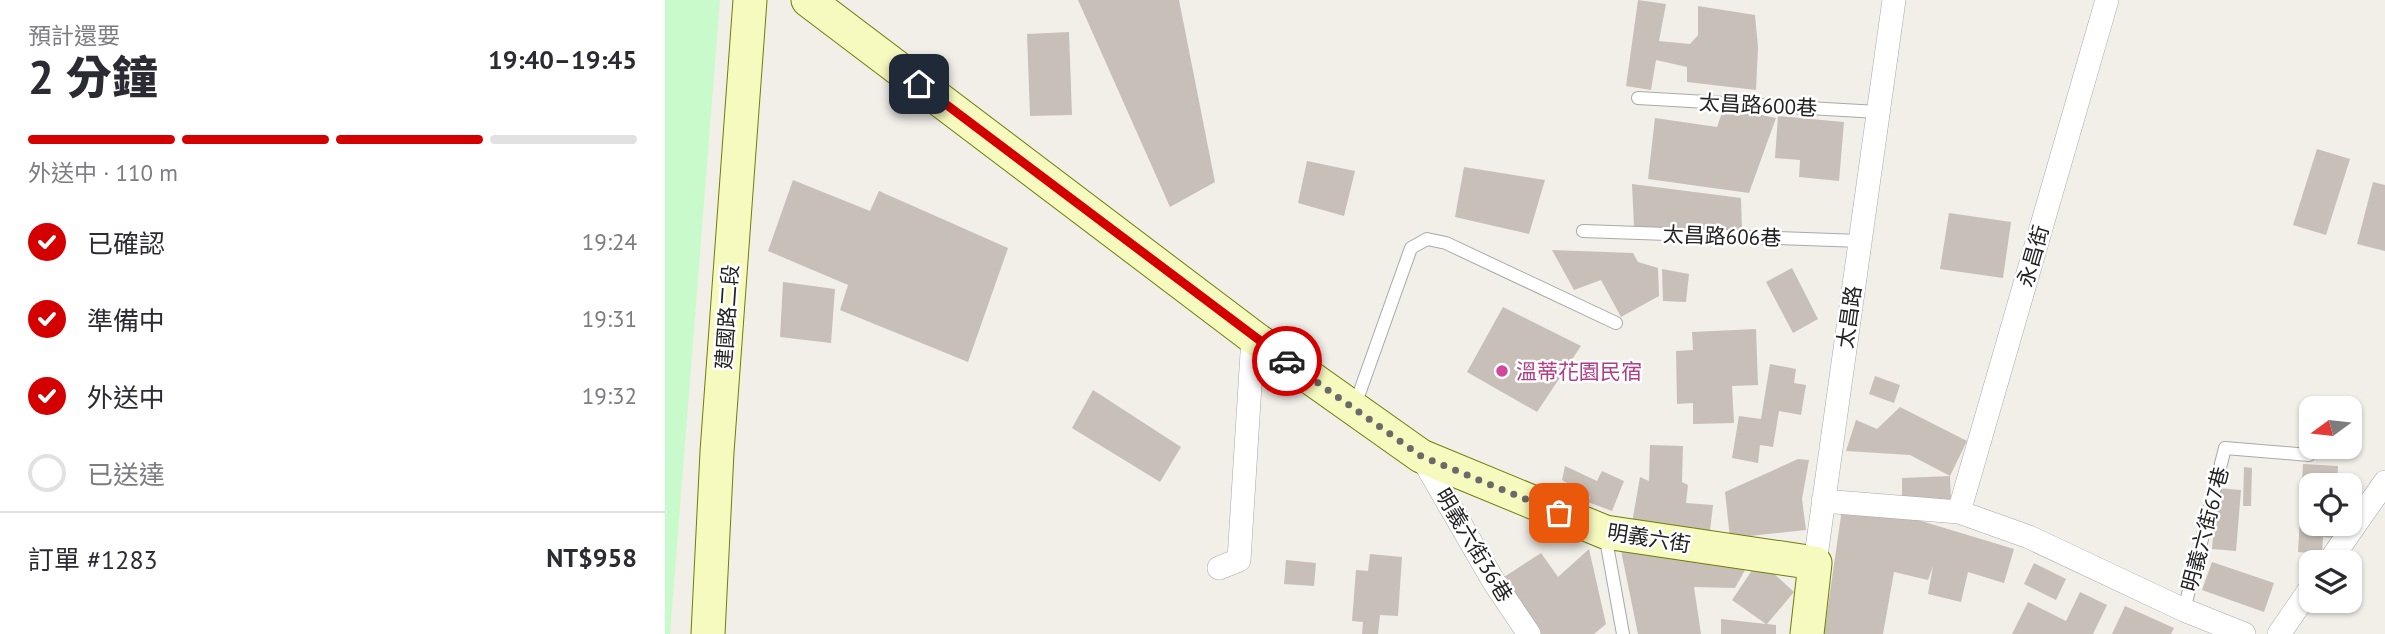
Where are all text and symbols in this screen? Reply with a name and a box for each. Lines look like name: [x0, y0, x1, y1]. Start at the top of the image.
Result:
text: 預計還要: [28, 21, 120, 50]
text: 19:40–19:45: [488, 43, 637, 76]
text: 2 分鐘: [28, 47, 158, 107]
pin: [889, 54, 949, 114]
icon: home: [900, 65, 938, 103]
street label: 太昌路600巷: [1698, 88, 1818, 122]
text: 外送中 · 110 m: [28, 158, 178, 187]
street label: 太昌路606巷: [1662, 220, 1782, 252]
street label: 永昌街: [2011, 222, 2055, 290]
icon: check: [28, 223, 66, 261]
text: 已確認: [87, 227, 165, 260]
text: 19:24: [582, 227, 637, 256]
street label: 建國路二段: [710, 264, 744, 370]
street label: 太昌路: [1831, 284, 1867, 350]
icon: check: [28, 300, 66, 338]
text: 準備中: [87, 304, 165, 337]
text: 19:31: [582, 304, 637, 333]
courier: [1252, 326, 1322, 396]
icon: car: [1268, 342, 1306, 380]
place label: 溫蒂花園民宿: [1516, 358, 1642, 385]
marker: 溫蒂花園民宿: [1494, 363, 1510, 379]
icon: check: [28, 377, 66, 415]
text: 外送中: [87, 381, 165, 414]
text: 19:32: [582, 381, 637, 410]
north arrow: [2299, 396, 2363, 458]
map controls: [2299, 396, 2362, 613]
text: 已送達: [87, 458, 165, 491]
street label: 明義六街67巷: [2175, 464, 2235, 594]
button: locate: [2299, 473, 2362, 536]
street label: 明義六街36巷: [1429, 483, 1519, 607]
pin: [1529, 483, 1589, 543]
icon: bag: [1540, 494, 1578, 532]
street label: 明義六街: [1605, 518, 1693, 558]
text: NT$958: [546, 541, 637, 574]
text: 訂單 #1283: [28, 543, 158, 576]
button: layers: [2299, 550, 2362, 613]

